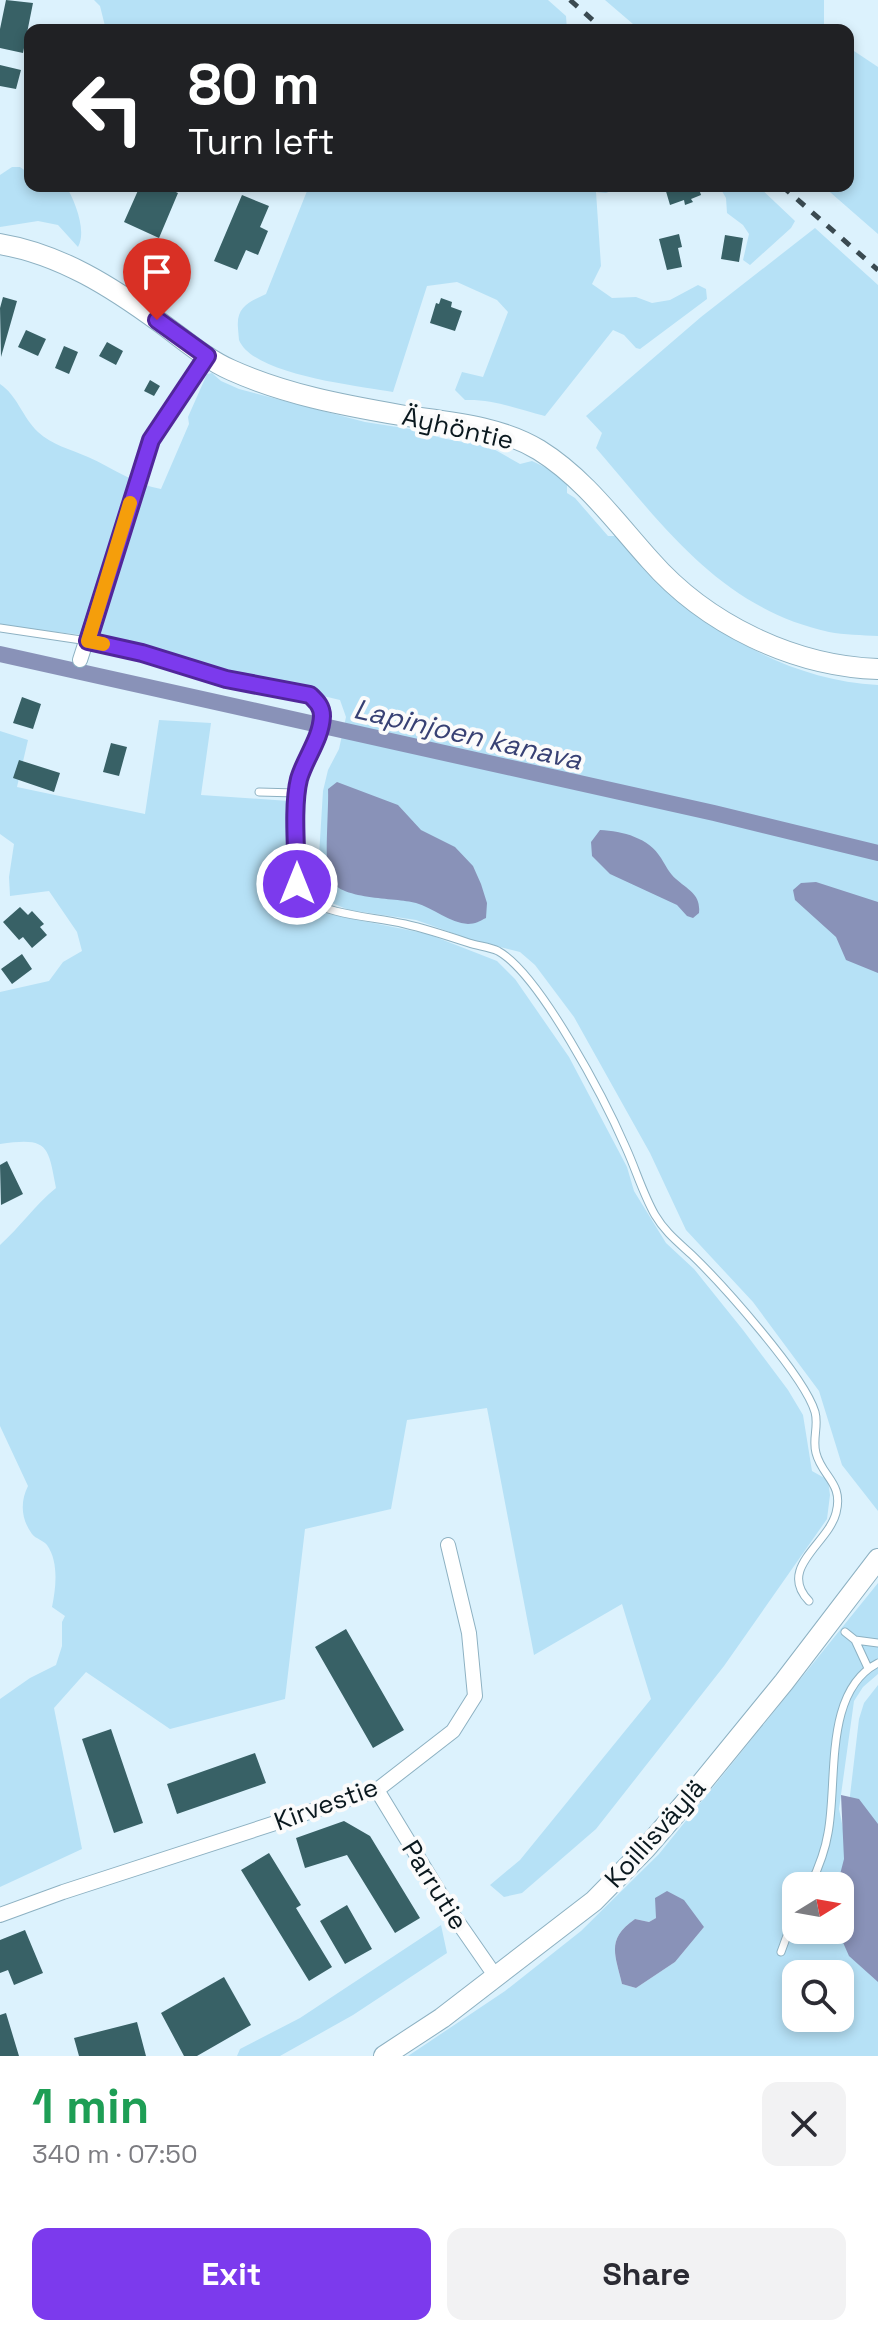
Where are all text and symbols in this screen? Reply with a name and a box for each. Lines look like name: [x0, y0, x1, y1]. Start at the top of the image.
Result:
text: 80 m: [188, 49, 320, 120]
icon: left: [56, 56, 160, 160]
text: Turn left: [188, 119, 335, 165]
pin: [123, 238, 191, 320]
icon: arrive: [135, 250, 179, 294]
street label: Äyhöntie: [399, 399, 517, 457]
water label: Lapinjoen kanava: [351, 690, 586, 778]
position arrow: [255, 842, 339, 926]
street label: Kirvestie: [269, 1770, 383, 1838]
street label: Koillisväylä: [597, 1771, 713, 1895]
street label: Parrutie: [394, 1834, 476, 1936]
north arrow: [782, 1872, 854, 1944]
map controls: [782, 1872, 854, 2032]
button: search: [782, 1960, 854, 2032]
text: 1 min: [32, 2076, 149, 2137]
button: close: [762, 2082, 846, 2166]
text: 340 m · 07:50: [32, 2137, 198, 2171]
button: Exit: [32, 2228, 431, 2320]
button: Share: [447, 2228, 846, 2320]

